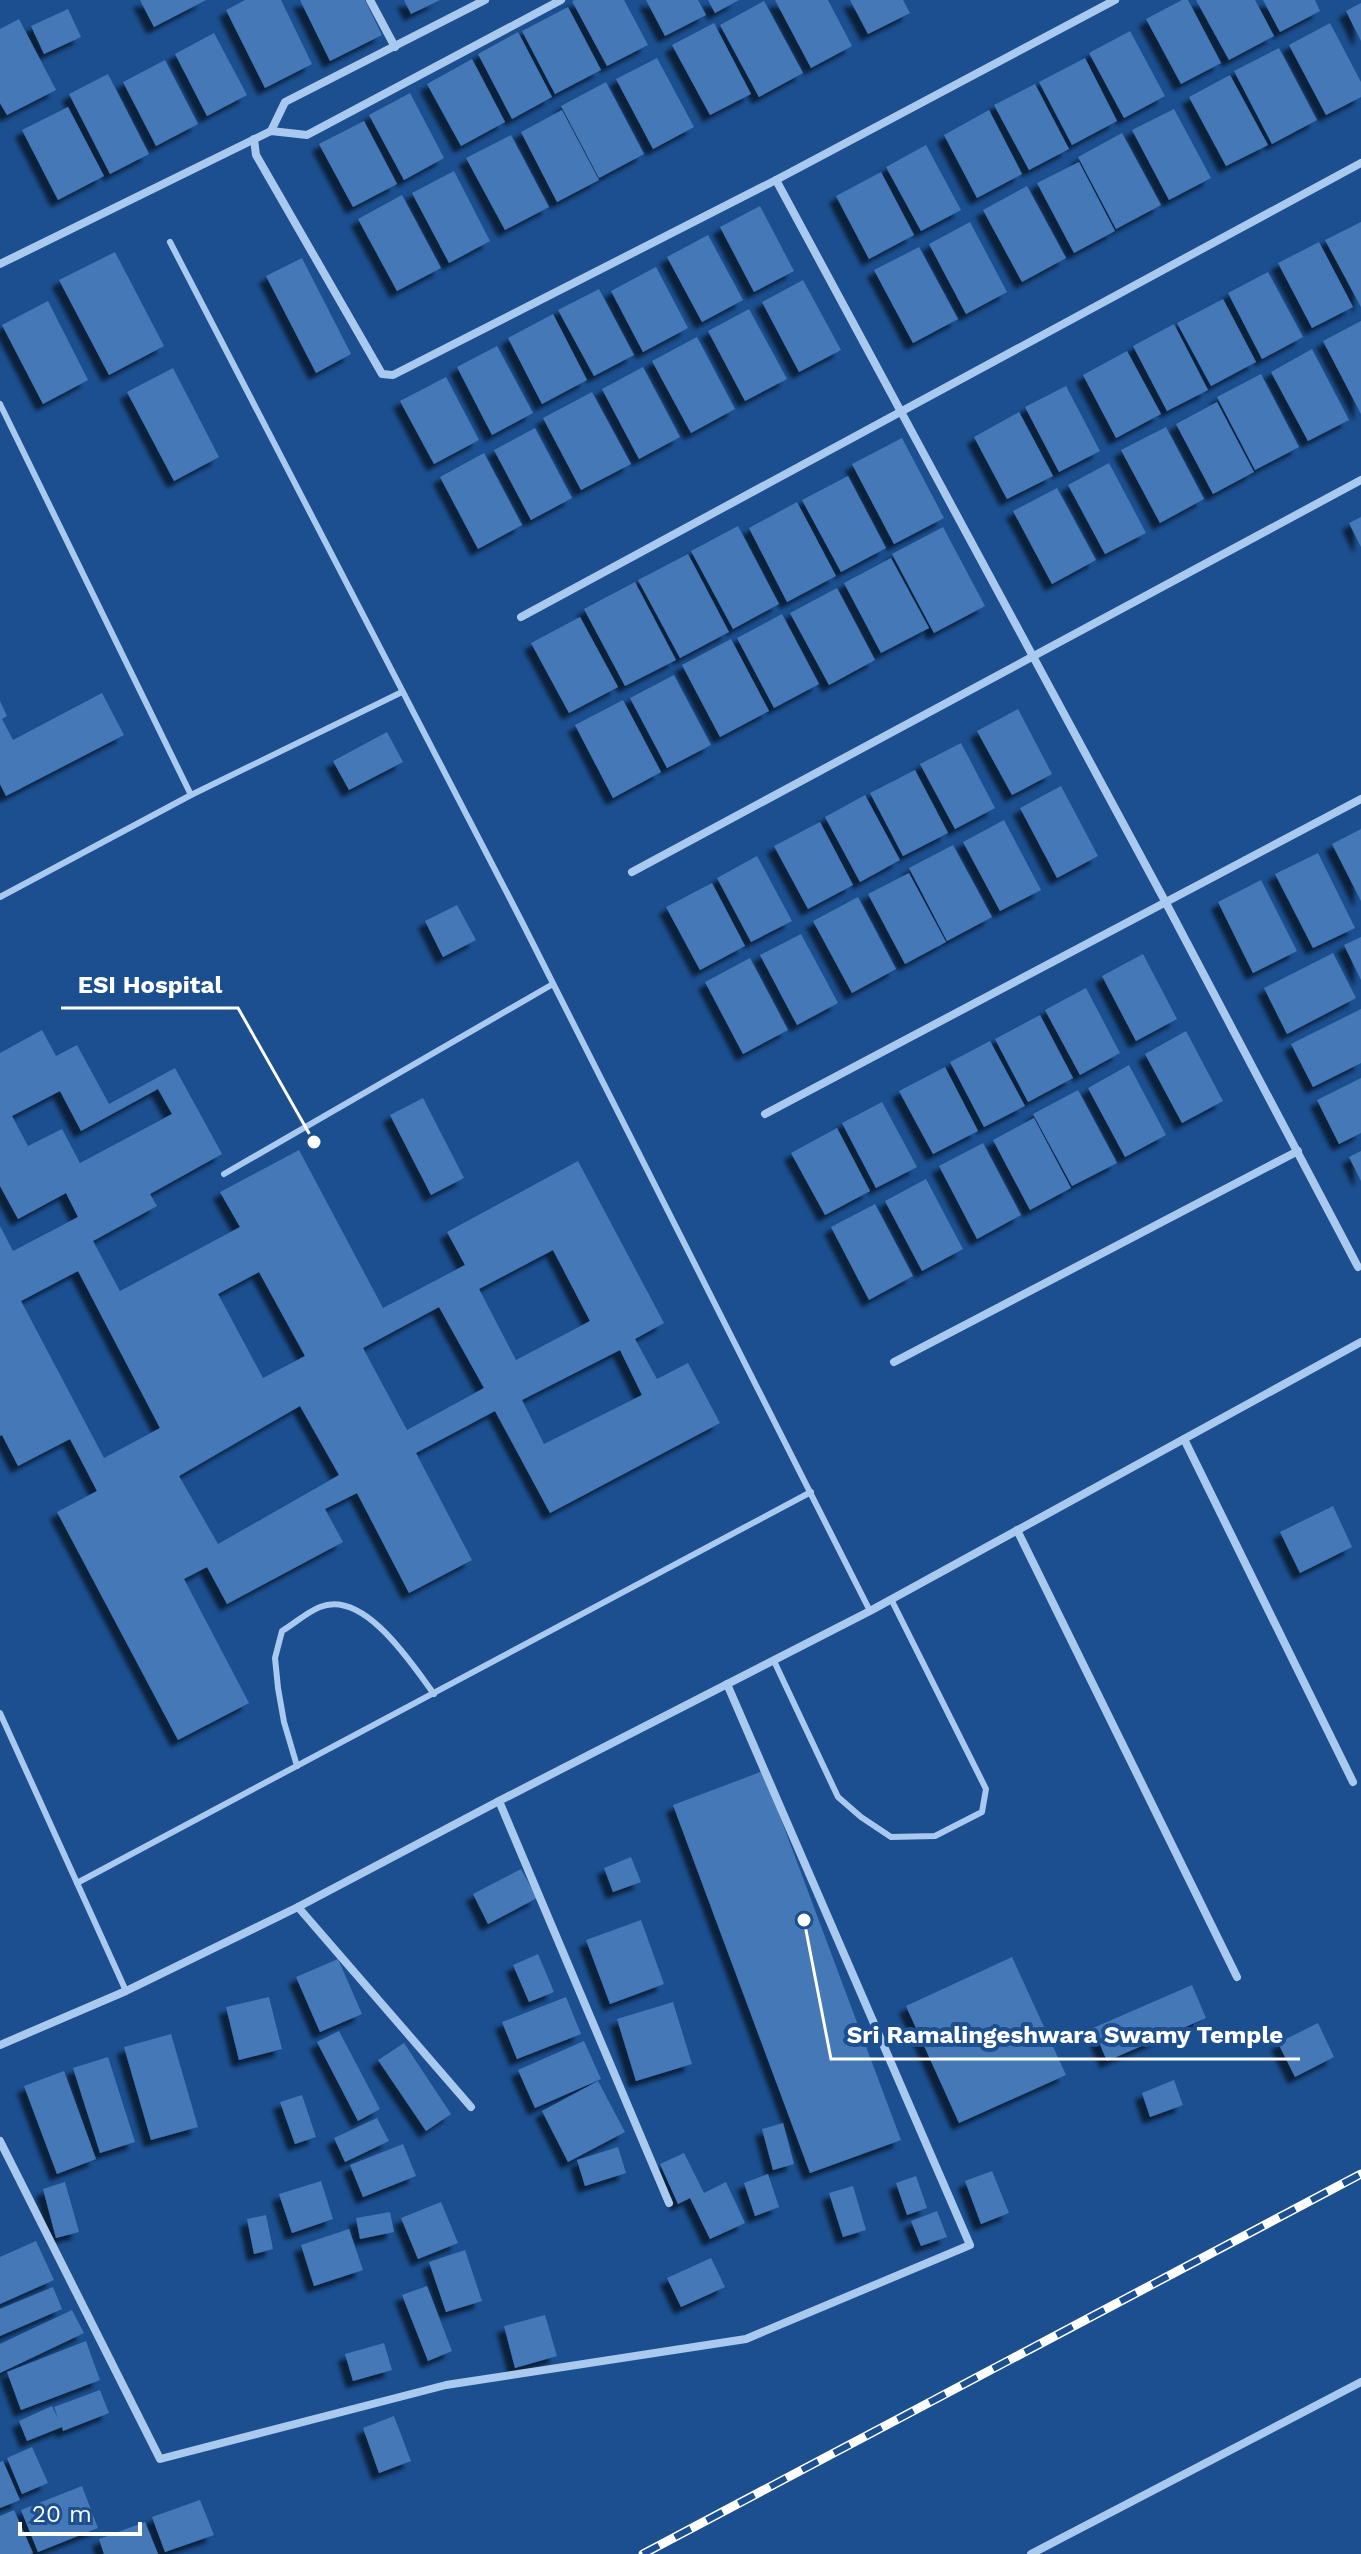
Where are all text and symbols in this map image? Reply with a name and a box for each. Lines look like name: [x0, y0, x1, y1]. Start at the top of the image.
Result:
callout: ESI Hospital: [61, 960, 238, 1008]
text: ESI Hospital: [78, 971, 222, 999]
callout: Sri Ramalingeshwara Swamy Temple: [831, 2011, 1300, 2059]
text: Sri Ramalingeshwara Swamy Temple: [847, 2021, 1283, 2049]
scale bar: [20, 2486, 140, 2536]
text: 20 m: [32, 2500, 92, 2528]

